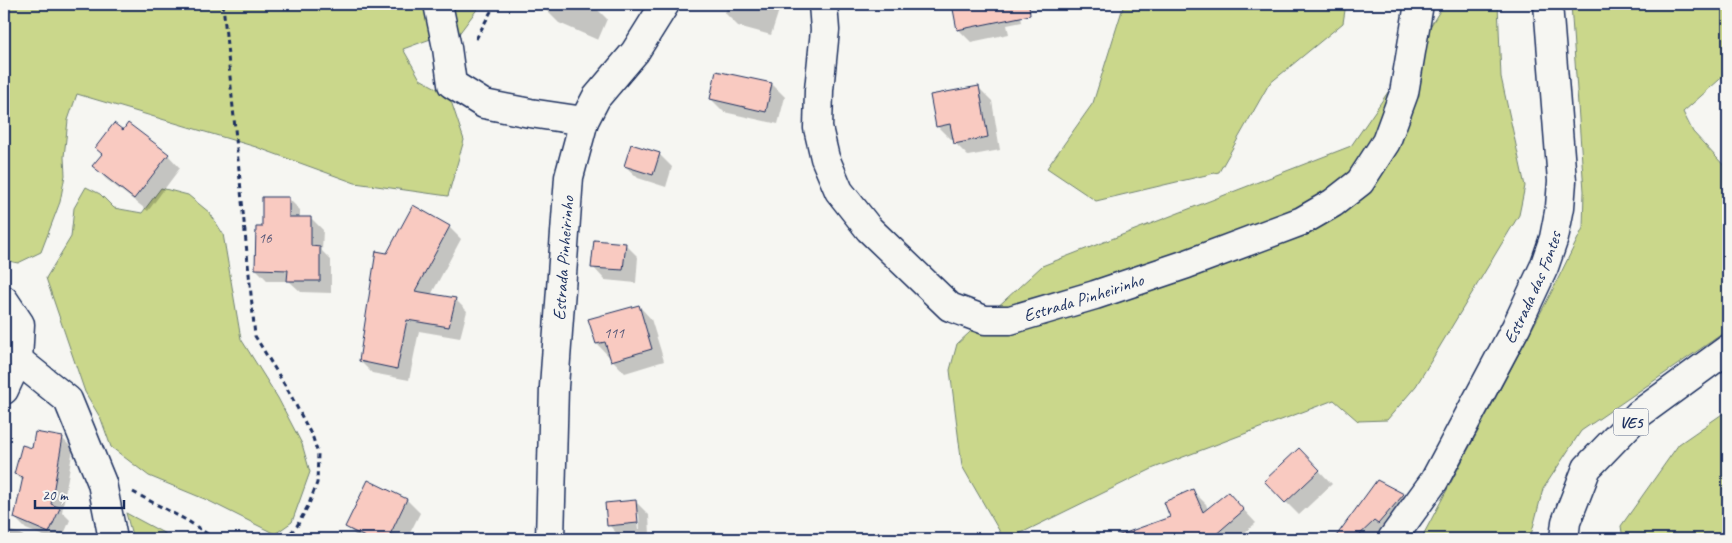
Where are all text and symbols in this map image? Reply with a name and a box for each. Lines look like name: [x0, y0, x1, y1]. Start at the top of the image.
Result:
street label: Estrada Pinheirinho: [548, 194, 579, 321]
street label: Estrada das Fontes: [1498, 228, 1566, 347]
house number: 16: [258, 229, 273, 248]
street label: Estrada Pinheirinho: [1021, 268, 1148, 326]
house number: 111: [604, 324, 625, 343]
road number: VE5: [1614, 408, 1648, 436]
scale bar: [35, 478, 124, 510]
text: 20 m: [42, 486, 69, 505]

